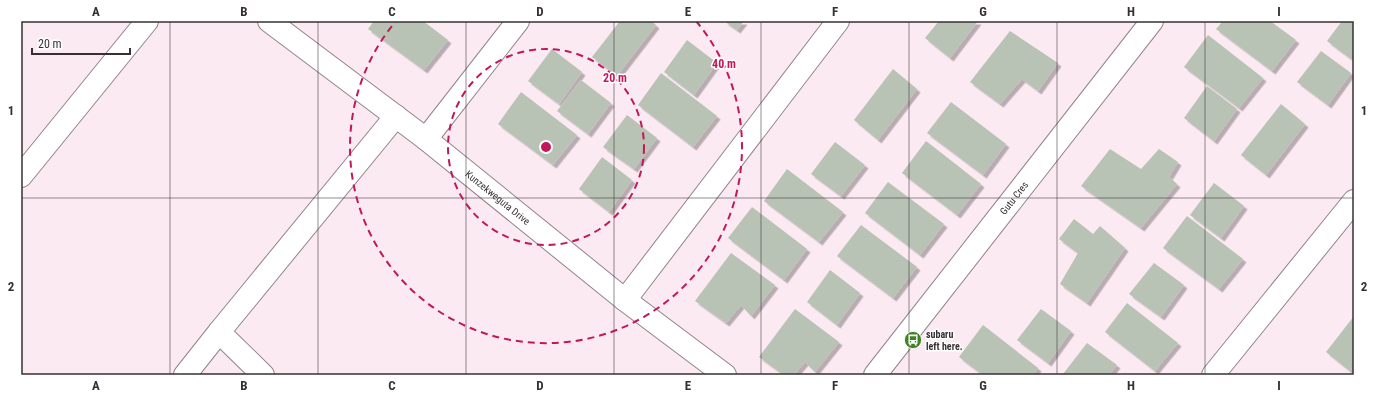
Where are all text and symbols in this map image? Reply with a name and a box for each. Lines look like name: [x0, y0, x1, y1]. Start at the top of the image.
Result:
text: A: [92, 4, 100, 19]
text: B: [240, 4, 248, 19]
text: C: [388, 4, 396, 19]
text: D: [536, 4, 544, 19]
text: E: [685, 4, 692, 19]
text: F: [832, 4, 838, 19]
text: G: [979, 4, 987, 19]
text: H: [1127, 4, 1135, 19]
text: I: [1277, 4, 1281, 19]
scale bar: [32, 30, 130, 56]
text: 20 m: [38, 37, 62, 51]
text: 40 m: [712, 57, 736, 71]
text: 20 m: [603, 71, 627, 85]
text: 1: [8, 103, 14, 118]
text: 1: [1361, 103, 1367, 118]
centre of rings: [539, 140, 553, 154]
street label: Kunzekweguta Drive: [463, 168, 532, 227]
street label: Gutu Cres: [998, 179, 1031, 217]
text: 2: [8, 279, 15, 294]
text: 2: [1361, 279, 1368, 294]
place label: subaru left here.: [926, 329, 963, 352]
bus stop icon: subaru left here.: [903, 330, 923, 350]
text: A: [92, 378, 100, 393]
text: B: [240, 378, 248, 393]
text: C: [388, 378, 396, 393]
text: D: [536, 378, 544, 393]
text: E: [685, 378, 692, 393]
text: F: [832, 378, 838, 393]
text: G: [979, 378, 987, 393]
text: H: [1127, 378, 1135, 393]
text: I: [1277, 378, 1281, 393]

